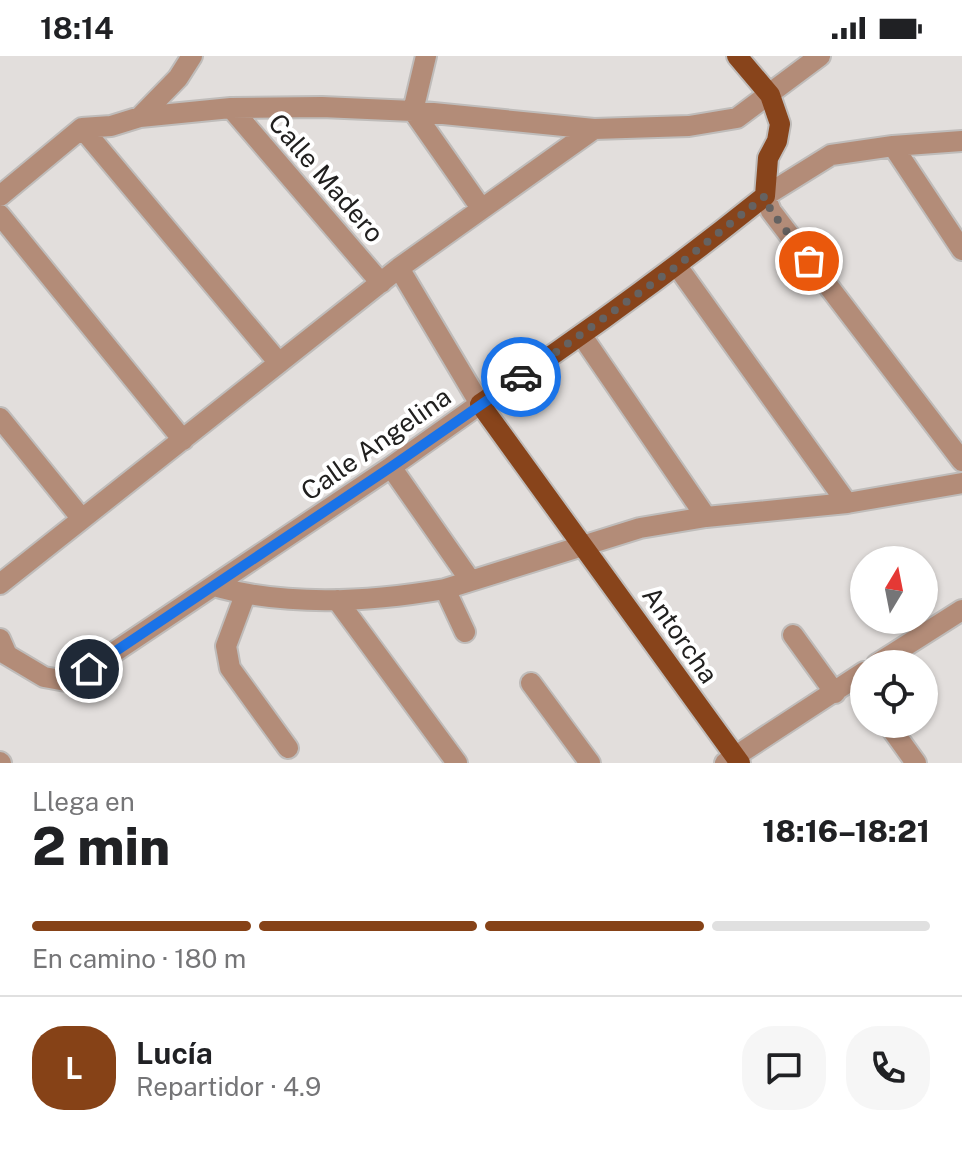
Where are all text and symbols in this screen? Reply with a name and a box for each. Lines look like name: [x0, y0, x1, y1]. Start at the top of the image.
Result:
text: 18:14: [40, 10, 114, 46]
street label: Calle Madero: [262, 107, 391, 248]
pin: [775, 227, 843, 295]
icon: bag: [787, 239, 831, 283]
courier: [481, 337, 561, 417]
icon: car: [499, 355, 543, 399]
street label: Calle Angelina: [295, 381, 456, 507]
north arrow: [850, 546, 938, 634]
map controls: [850, 546, 938, 738]
street label: Antorcha: [636, 581, 725, 689]
pin: [55, 635, 123, 703]
icon: home: [67, 647, 111, 691]
button: locate: [850, 650, 938, 738]
text: Llega en: [32, 786, 135, 817]
text: 18:16–18:21: [762, 813, 930, 849]
text: 2 min: [32, 816, 170, 877]
text: En camino · 180 m: [32, 943, 246, 974]
button: chat: [742, 1026, 826, 1110]
button: phone: [846, 1026, 930, 1110]
text: Lucía: [136, 1035, 213, 1071]
text: L: [65, 1050, 83, 1086]
text: Repartidor · 4.9: [136, 1071, 321, 1102]

